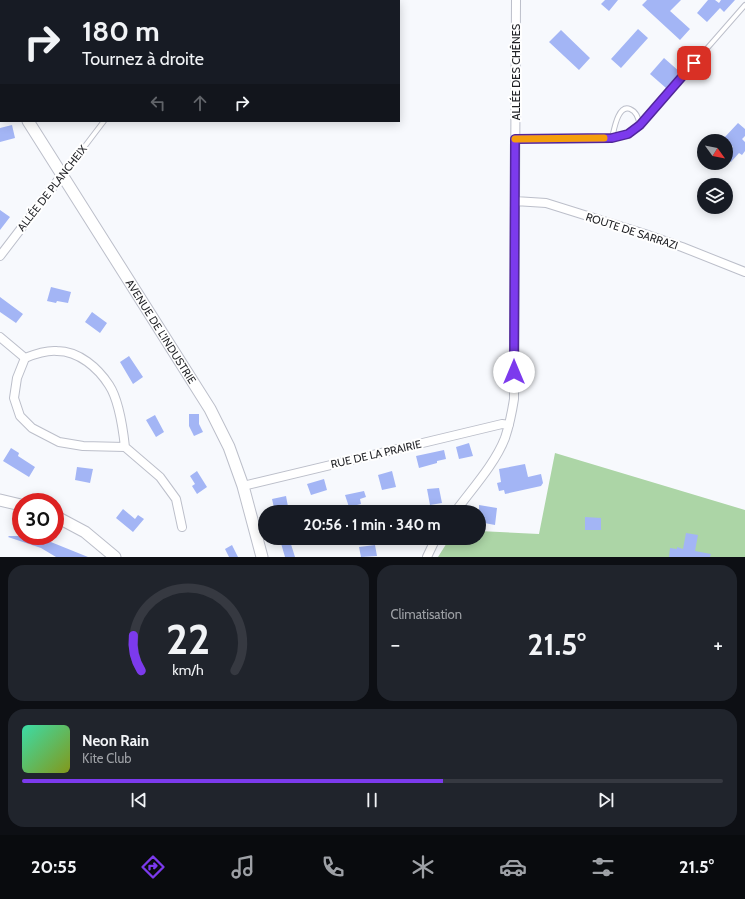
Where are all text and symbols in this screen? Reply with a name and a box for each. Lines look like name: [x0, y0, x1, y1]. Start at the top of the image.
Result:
text: 180 m: [82, 14, 160, 48]
icon: right: [16, 16, 68, 68]
street label: ALLÉE DES CHÊNES: [509, 23, 523, 120]
pin: [677, 46, 711, 80]
text: Tournez à droite: [82, 48, 204, 70]
icon: arrive: [683, 52, 705, 74]
icon: left: [147, 92, 169, 114]
icon: ahead: [189, 92, 211, 114]
icon: right: [231, 92, 253, 114]
north arrow: [697, 134, 733, 170]
map controls: [697, 134, 733, 214]
street label: ALLÉE DE PLANCHEIX: [14, 142, 90, 234]
button: layers: [697, 178, 733, 214]
street label: ROUTE DE SARRAZI: [584, 209, 680, 253]
street label: AVENUE DE L'INDUSTRIE: [123, 277, 199, 386]
position arrow: [493, 351, 535, 393]
street label: RUE DE LA PRAIRIE: [329, 437, 423, 471]
speed limit sign: 30: [12, 493, 64, 545]
text: 20:56 · 1 min · 340 m: [303, 516, 441, 534]
text: Climatisation: [391, 606, 462, 622]
text: 22: [166, 614, 210, 664]
text: 21.5°: [528, 626, 586, 663]
text: −: [391, 631, 400, 658]
text: +: [713, 631, 723, 658]
text: km/h: [173, 661, 204, 679]
text: Neon Rain: [82, 732, 149, 750]
text: Kite Club: [82, 750, 131, 766]
icon: previous: [128, 789, 150, 811]
icon: pause: [361, 789, 383, 811]
icon: next: [595, 789, 617, 811]
icon: directions: [139, 853, 167, 881]
icon: music: [229, 853, 257, 881]
icon: phone: [319, 853, 347, 881]
icon: climate: [409, 853, 437, 881]
icon: car: [499, 853, 527, 881]
icon: filters: [589, 853, 617, 881]
text: 20:55: [31, 856, 77, 878]
text: 21.5°: [679, 856, 714, 878]

